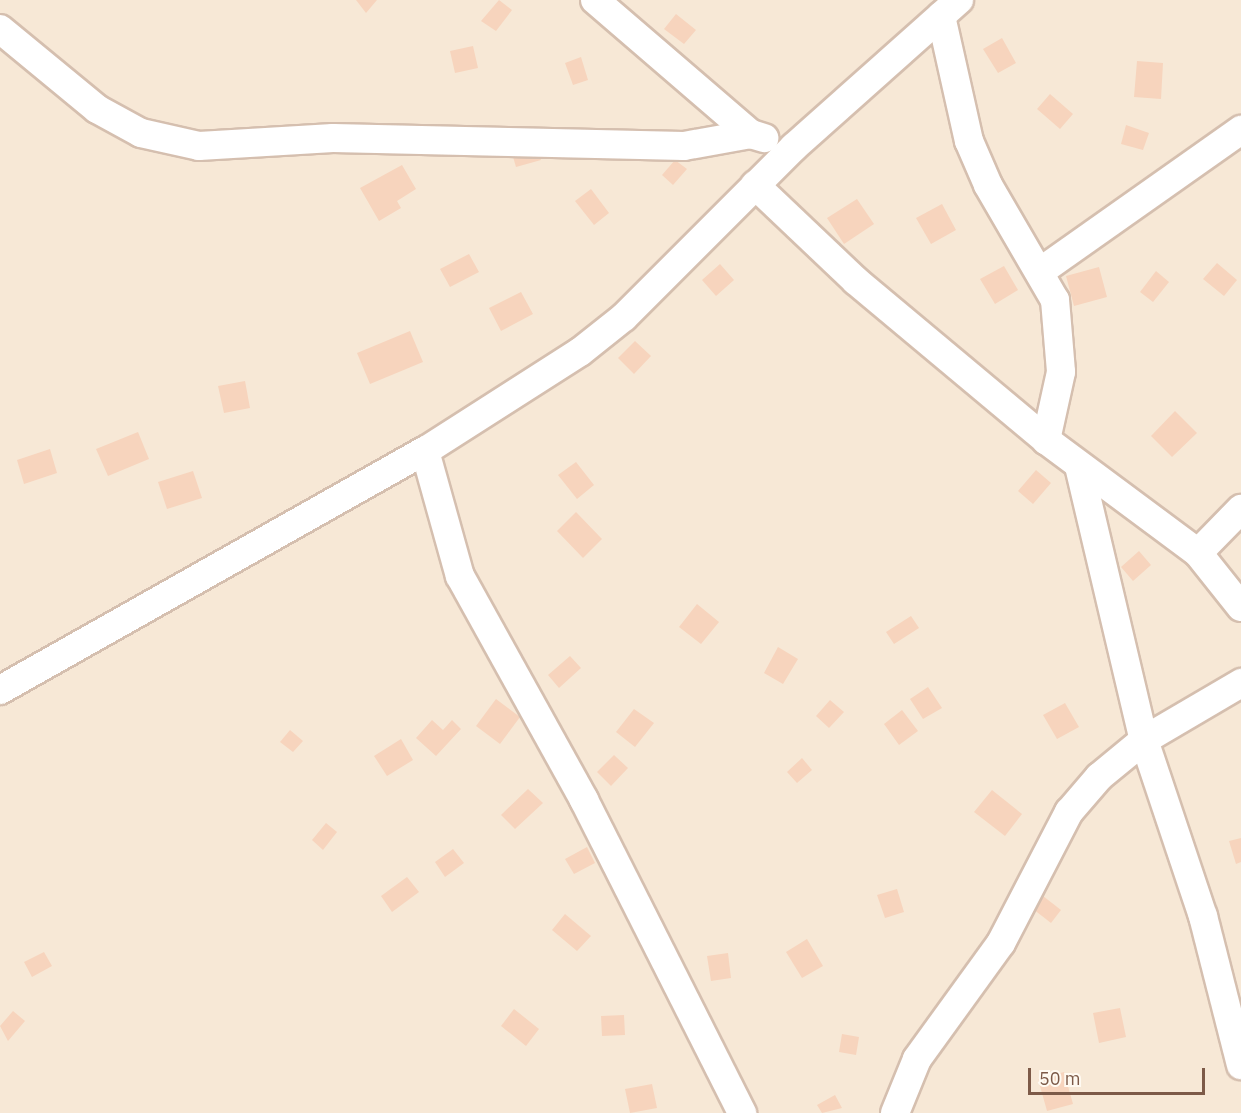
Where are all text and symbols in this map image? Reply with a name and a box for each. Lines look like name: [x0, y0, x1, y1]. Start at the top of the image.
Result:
scale bar: [1031, 1056, 1208, 1094]
text: 50 m: [1039, 1067, 1081, 1090]

